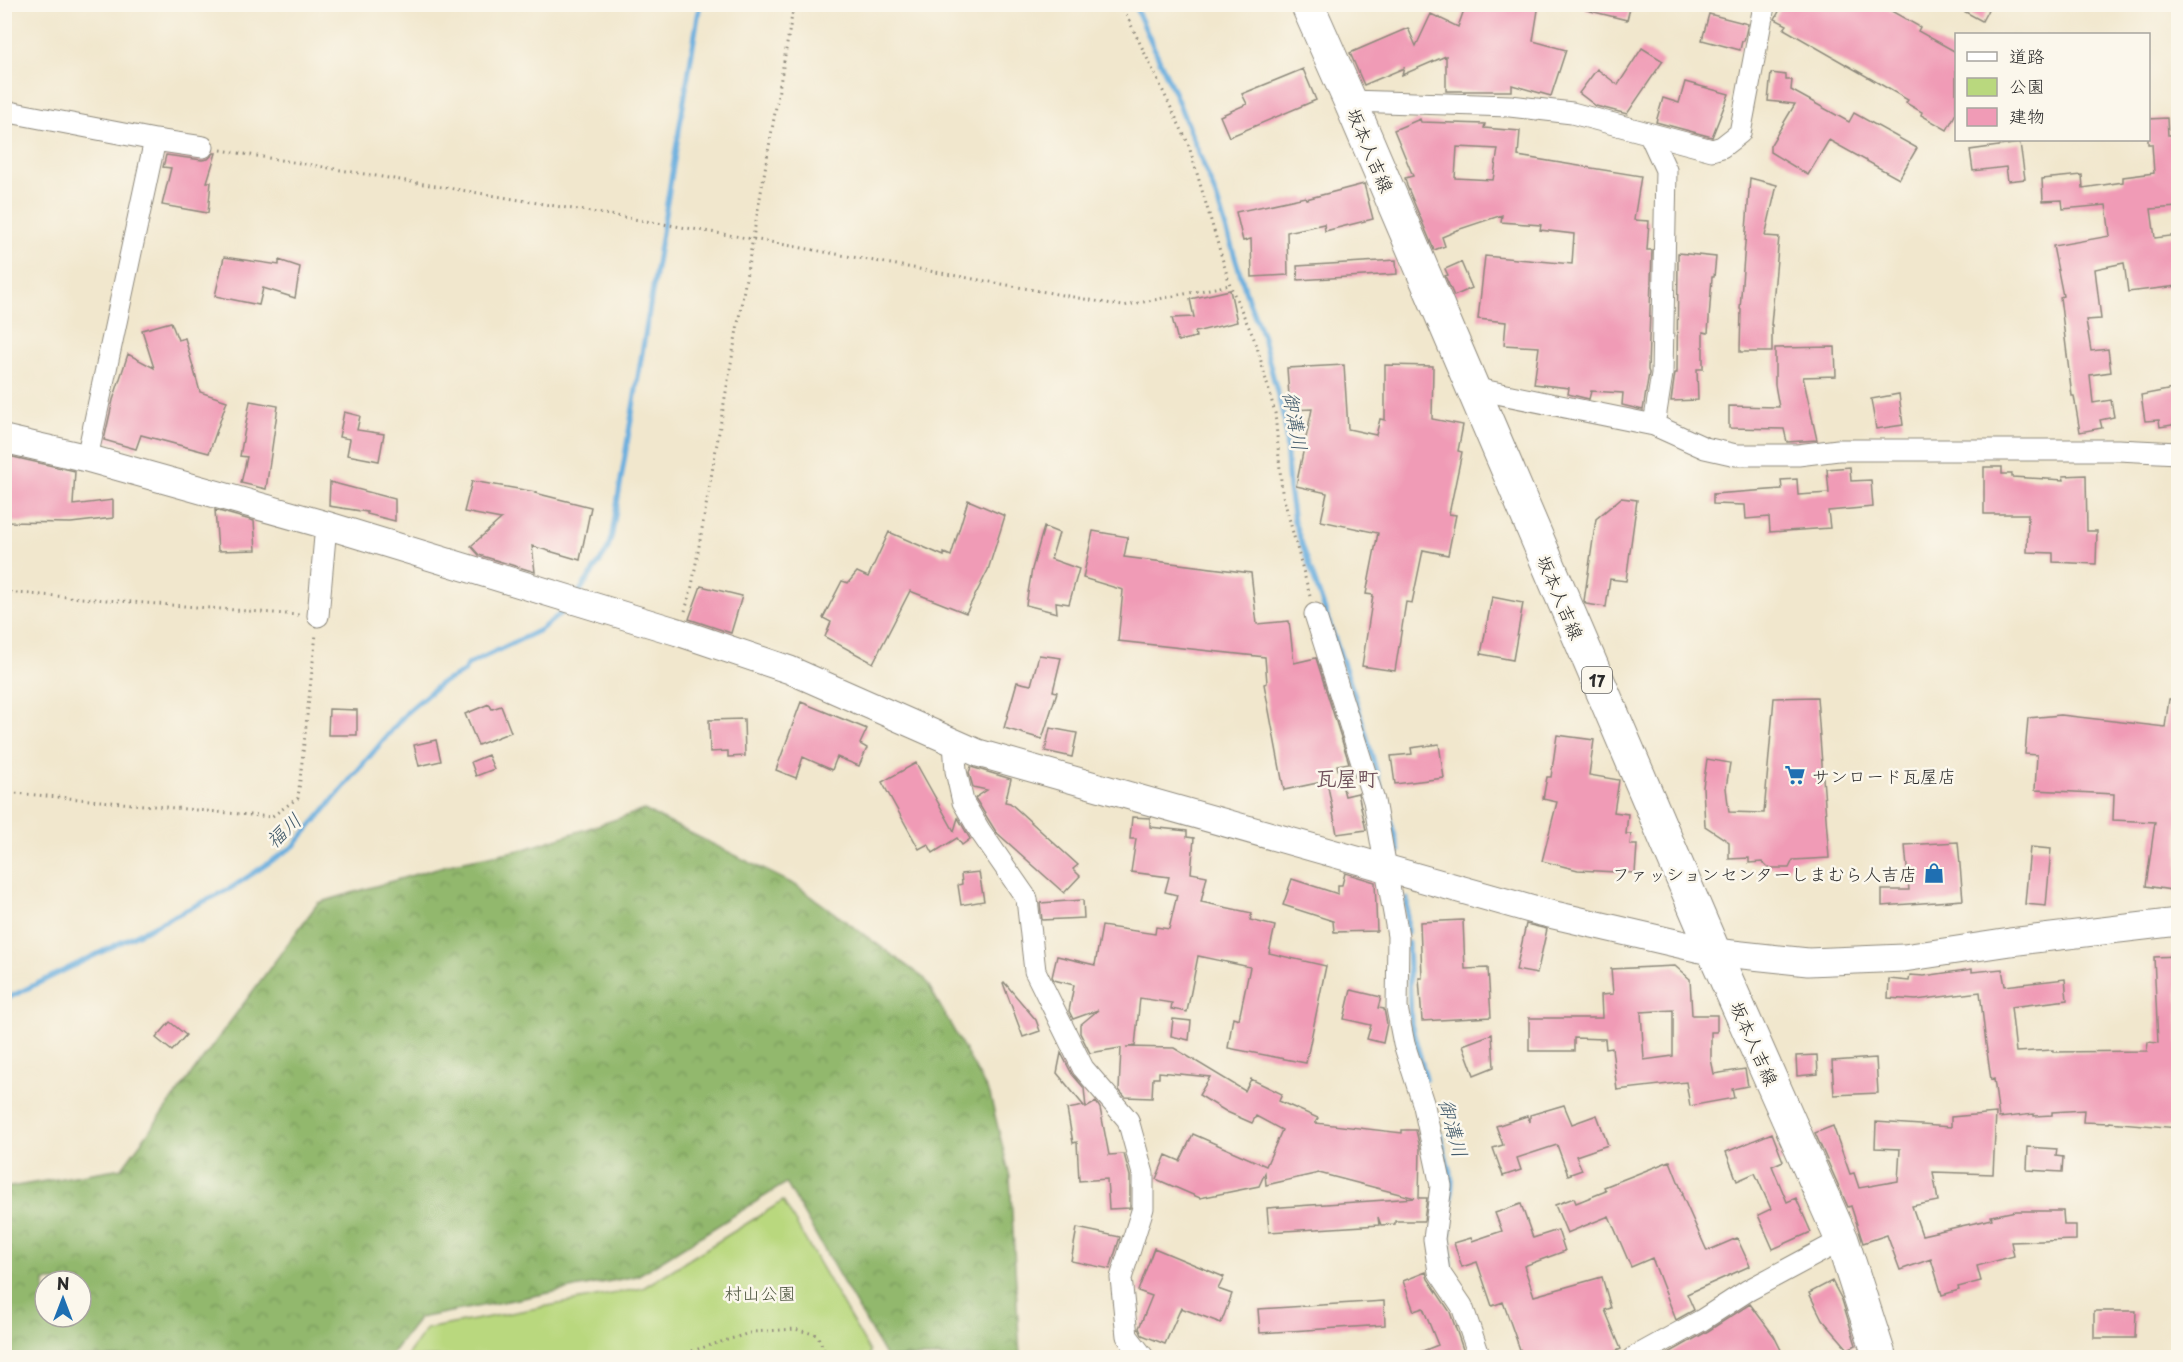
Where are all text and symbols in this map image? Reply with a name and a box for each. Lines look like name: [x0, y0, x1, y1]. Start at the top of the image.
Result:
legend: [1955, 33, 2150, 141]
text: 道路: [2009, 42, 2045, 69]
text: 公園: [2009, 72, 2045, 99]
text: 建物: [2009, 102, 2045, 129]
street label: 坂本人吉線: [1341, 103, 1401, 197]
water label: 御溝川: [1276, 389, 1316, 453]
street label: 坂本人吉線: [1531, 550, 1591, 644]
road number: 17: [1582, 667, 1612, 693]
district label: 瓦屋町: [1316, 761, 1379, 793]
place label: サンロード瓦屋店: [1812, 762, 1956, 789]
supermarket icon: サンロード瓦屋店: [1783, 763, 1807, 787]
water label: 福川: [258, 805, 308, 855]
place label: ファッションセンターしまむら人吉店: [1612, 860, 1917, 887]
shop icon: ファッションセンターしまむら人吉店: [1922, 861, 1946, 885]
street label: 坂本人吉線: [1724, 996, 1786, 1090]
water label: 御溝川: [1432, 1095, 1476, 1161]
north arrow: [33, 1269, 93, 1329]
text: N: [57, 1271, 69, 1295]
park label: 村山公園: [724, 1279, 796, 1306]

